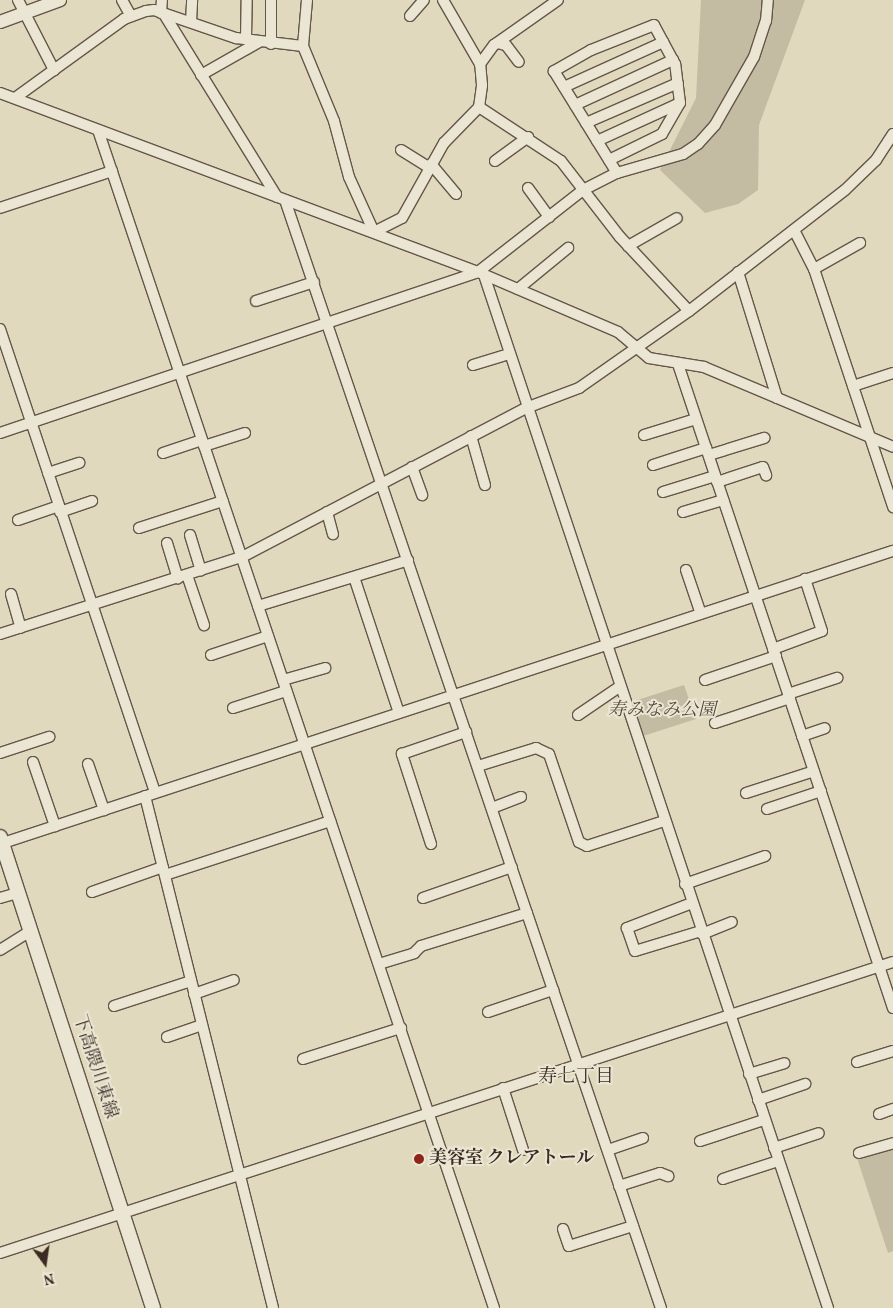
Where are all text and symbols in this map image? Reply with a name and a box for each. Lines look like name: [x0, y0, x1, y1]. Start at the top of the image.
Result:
park label: 寿みなみ公園: [608, 700, 716, 722]
street label: 下高隈川東線: [67, 1012, 121, 1122]
district label: 寿七丁目: [538, 1067, 614, 1089]
place label: 美容室 クレアトール: [429, 1148, 595, 1170]
marker: 美容室 クレアトール: [413, 1153, 425, 1165]
north arrow: [20, 1238, 70, 1288]
text: N: [42, 1268, 56, 1288]

